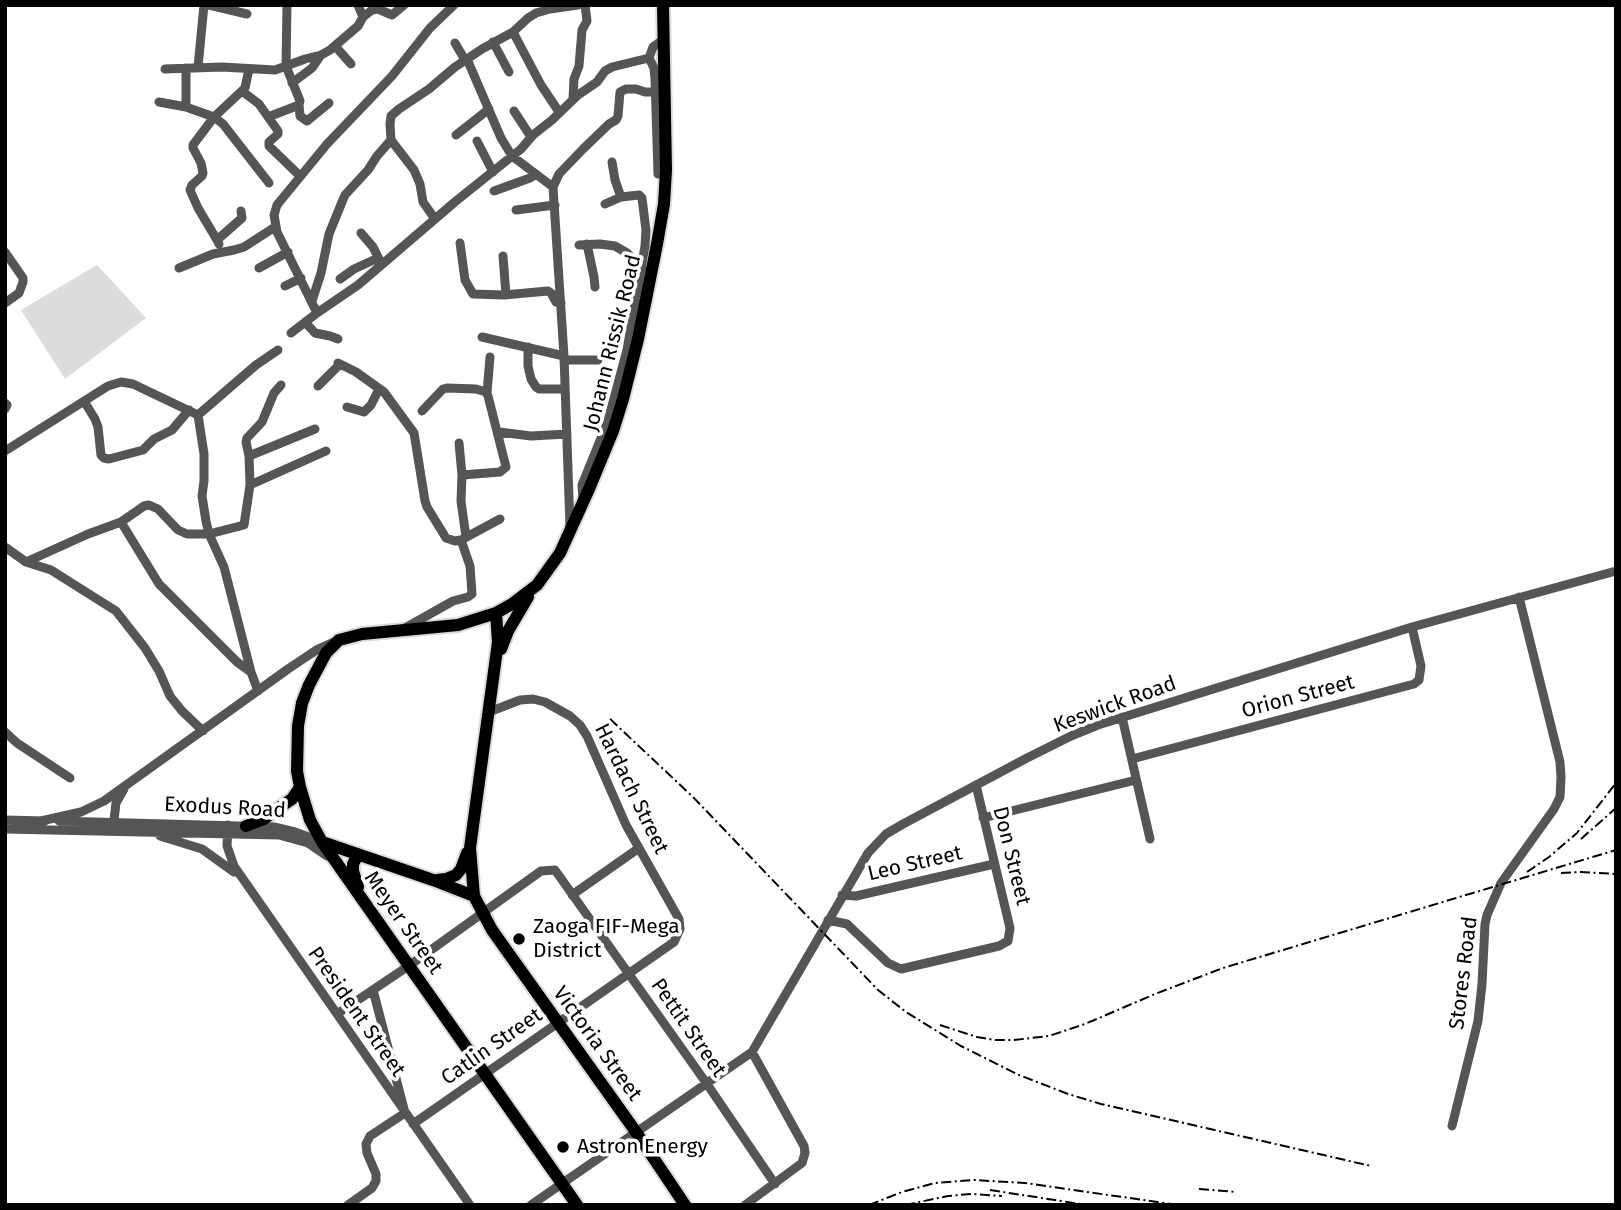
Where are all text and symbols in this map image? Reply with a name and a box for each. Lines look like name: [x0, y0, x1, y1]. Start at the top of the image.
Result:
street label: Johann Rissik Road: [579, 252, 647, 434]
street label: Orion Street: [1239, 670, 1357, 724]
street label: Keswick Road: [1050, 671, 1180, 739]
street label: Hardach Street: [589, 720, 673, 858]
street label: Exodus Road: [163, 792, 287, 824]
street label: Don Street: [987, 804, 1035, 908]
street label: Leo Street: [865, 841, 965, 887]
street label: Meyer Street: [358, 867, 448, 979]
place label: Zaoga FIF-Mega District: [533, 914, 680, 964]
street label: Stores Road: [1445, 915, 1483, 1031]
marker: Zaoga FIF-Mega District: [511, 931, 527, 947]
street label: President Street: [302, 942, 410, 1082]
street label: Pettit Street: [645, 974, 731, 1082]
street label: Victoria Street: [547, 982, 647, 1106]
street label: Catlin Street: [437, 1003, 547, 1091]
place label: Astron Energy: [577, 1134, 708, 1160]
marker: Astron Energy: [555, 1139, 571, 1155]

